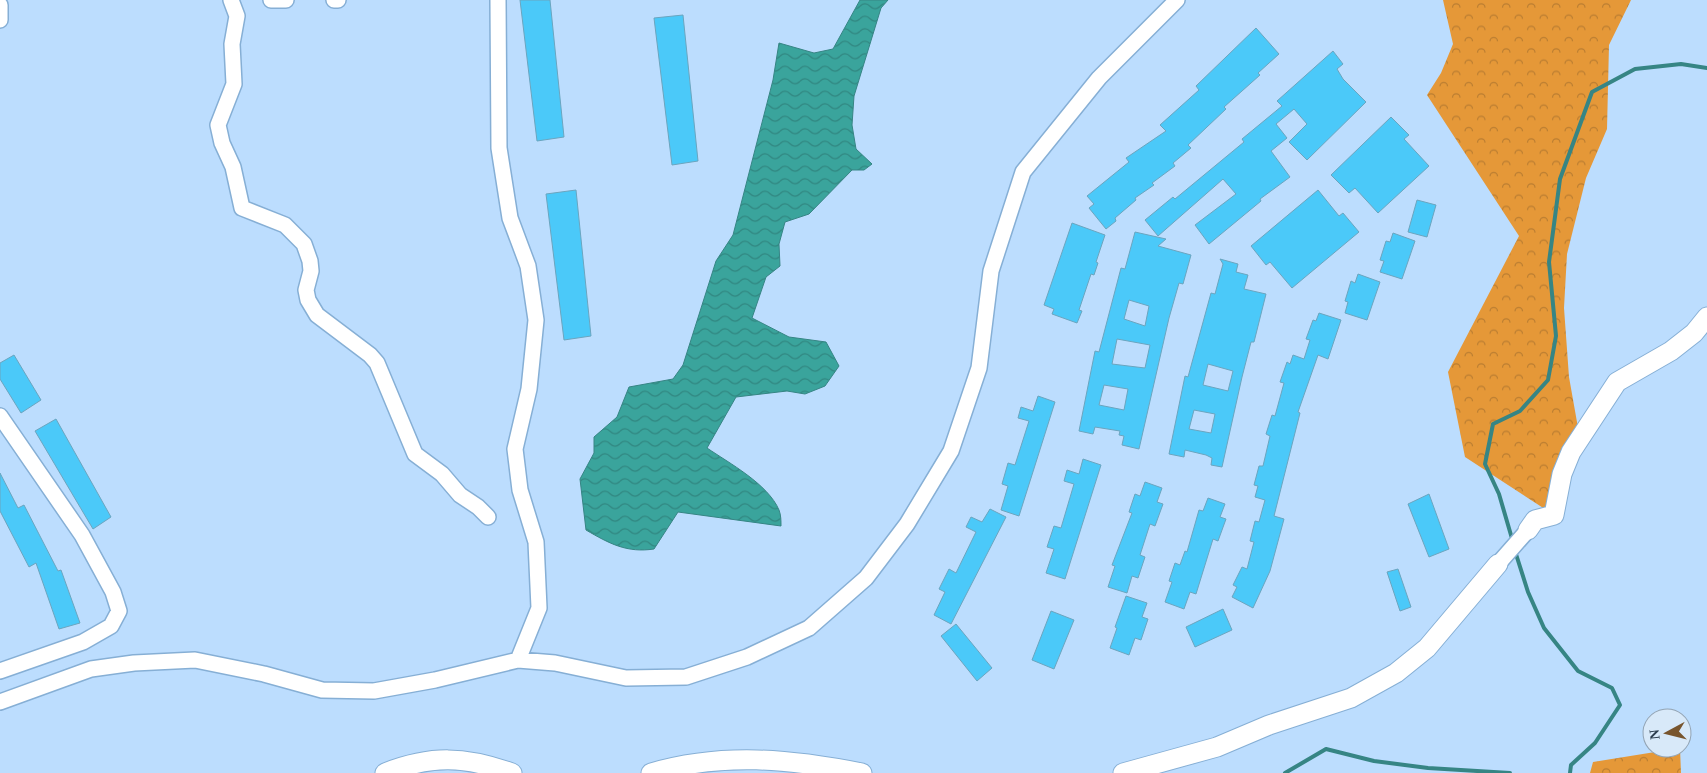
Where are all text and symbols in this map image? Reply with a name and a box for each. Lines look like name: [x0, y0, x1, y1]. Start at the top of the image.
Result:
north arrow: [1642, 708, 1692, 758]
text: N: [1647, 729, 1663, 740]

